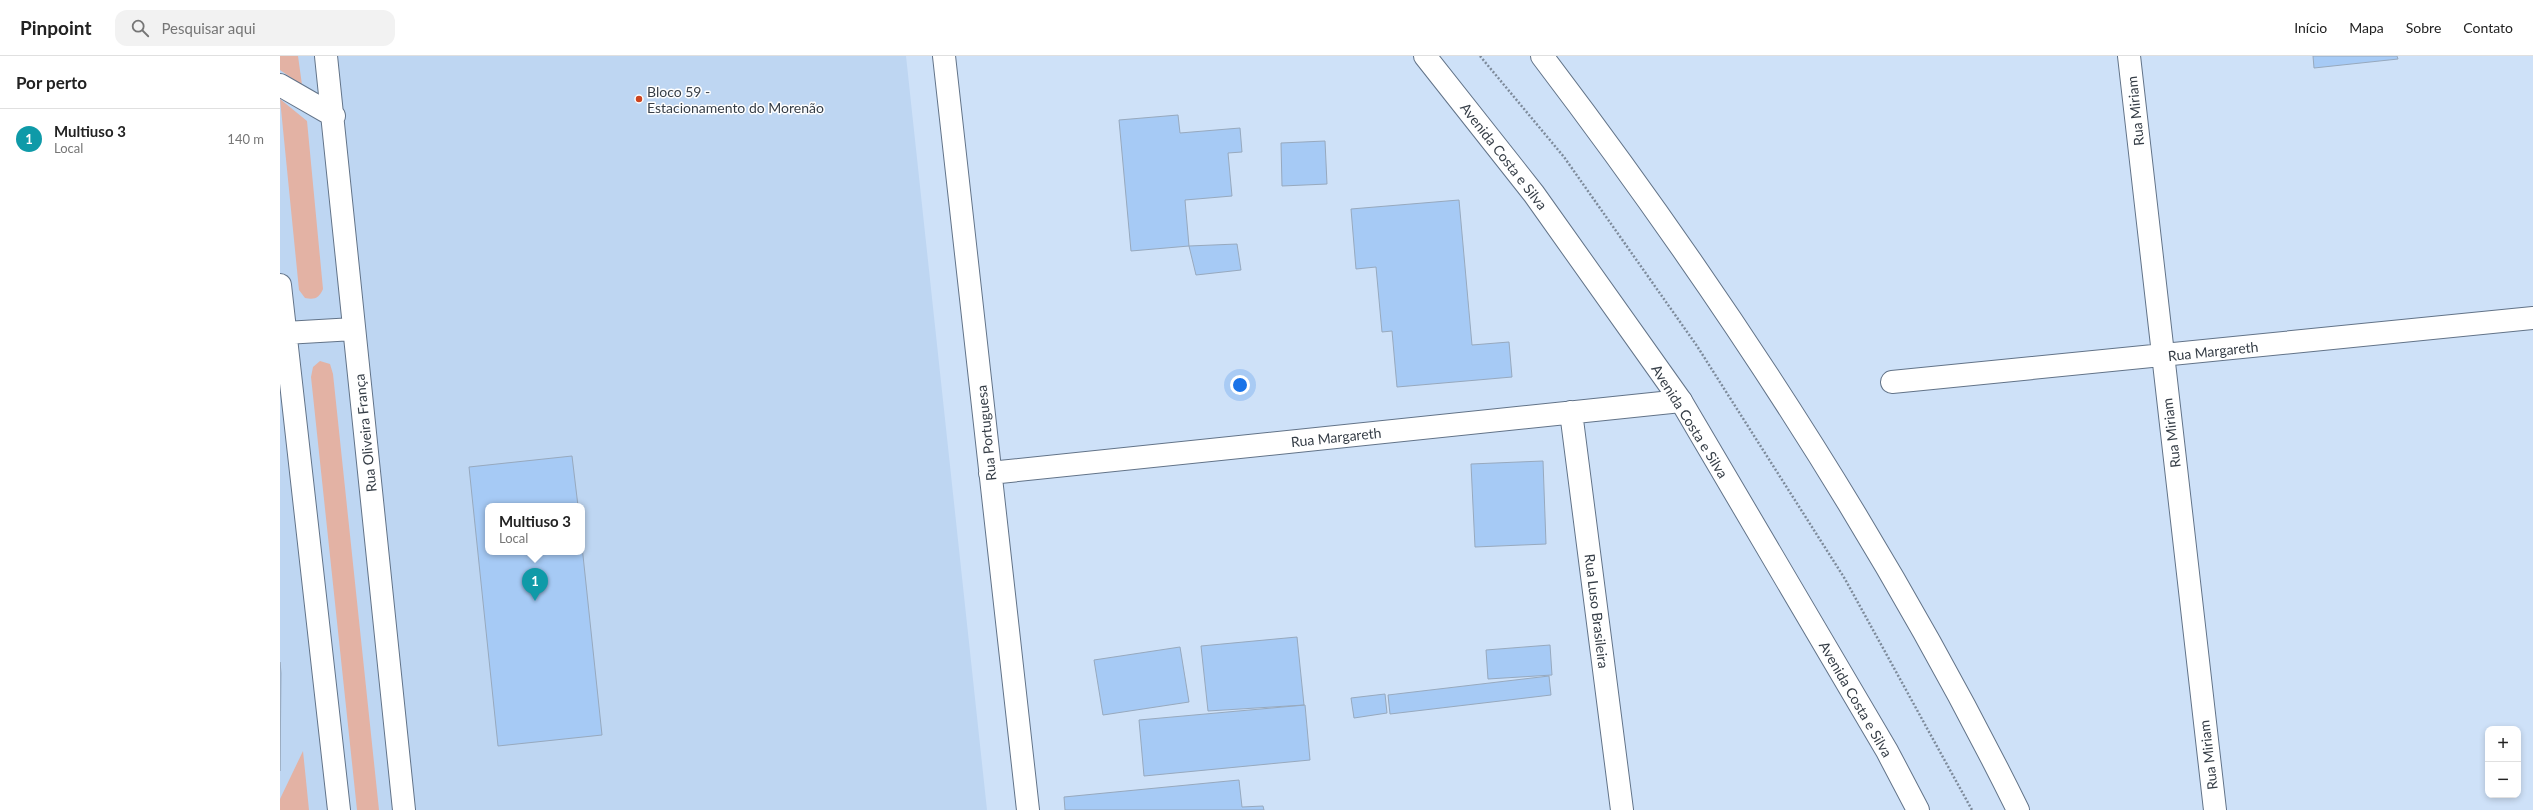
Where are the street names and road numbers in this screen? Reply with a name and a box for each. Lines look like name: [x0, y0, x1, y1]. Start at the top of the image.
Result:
street label: Rua Miriam: [2123, 75, 2147, 147]
street label: Avenida Costa e Silva: [1457, 99, 1551, 213]
street label: Rua Margareth: [2167, 338, 2259, 364]
street label: Avenida Costa e Silva: [1648, 361, 1732, 481]
street label: Rua Oliveira França: [350, 373, 380, 493]
street label: Rua Portuguesa: [973, 384, 999, 482]
street label: Rua Miriam: [2158, 397, 2184, 469]
street label: Rua Margareth: [1290, 424, 1382, 450]
street label: Rua Luso Brasileira: [1582, 553, 1612, 669]
street label: Avenida Costa e Silva: [1816, 638, 1896, 760]
street label: Rua Miriam: [2195, 719, 2221, 791]

